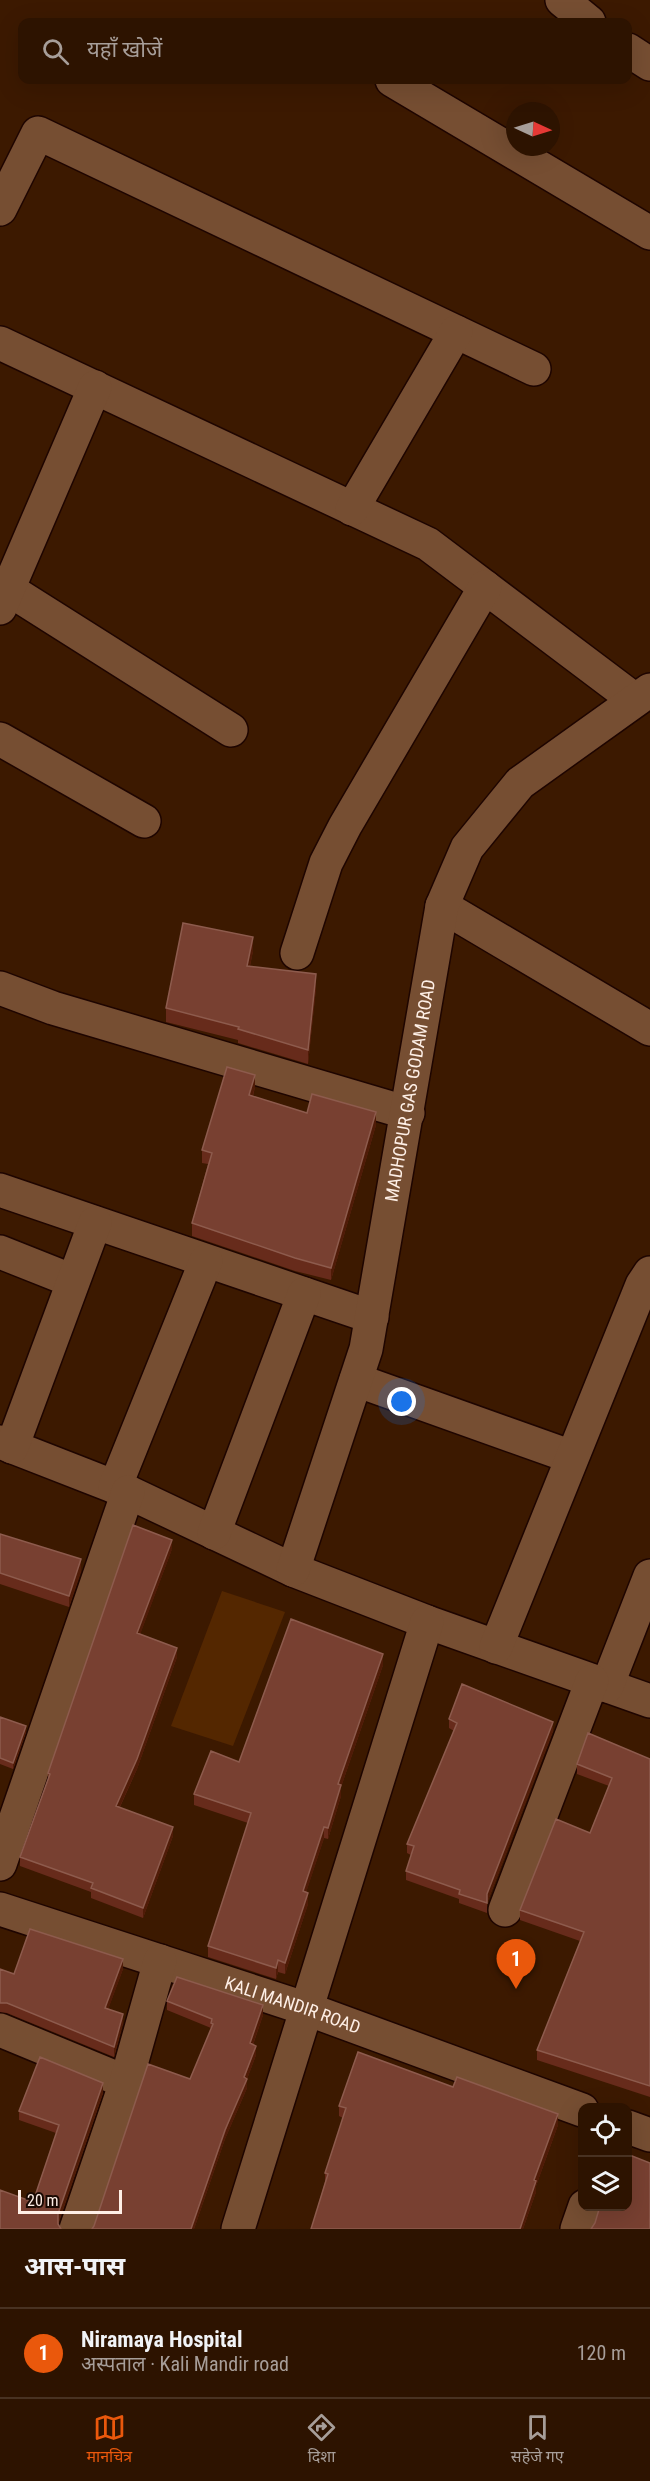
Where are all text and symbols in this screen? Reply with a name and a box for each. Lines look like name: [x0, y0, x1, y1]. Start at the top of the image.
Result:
search box: [18, 18, 632, 84]
icon: search: [39, 35, 72, 68]
text: यहाँ खोजें: [87, 37, 162, 62]
north arrow: [506, 102, 560, 156]
street label: MADHOPUR GAS GODAM ROAD: [380, 978, 439, 1203]
your location: [387, 1387, 416, 1416]
pin: 1: [496, 1940, 536, 1989]
street label: KALI MANDIR ROAD: [222, 1972, 364, 2038]
map controls: [578, 2103, 632, 2211]
button: locate: [578, 2103, 632, 2157]
button: layers: [578, 2157, 632, 2211]
scale bar: [18, 2187, 122, 2214]
text: 20 m: [27, 2191, 59, 2210]
text: आस-पास: [24, 2251, 125, 2281]
text: Niramaya Hospital: [81, 2327, 242, 2352]
text: 1: [38, 2341, 49, 2365]
text: 120 m: [577, 2341, 626, 2365]
text: अस्पताल · Kali Mandir road: [81, 2352, 289, 2376]
tab: मानचित्र: [86, 2411, 132, 2469]
tab: दिशा: [305, 2411, 338, 2469]
tab: सहेजे गए: [511, 2411, 564, 2469]

